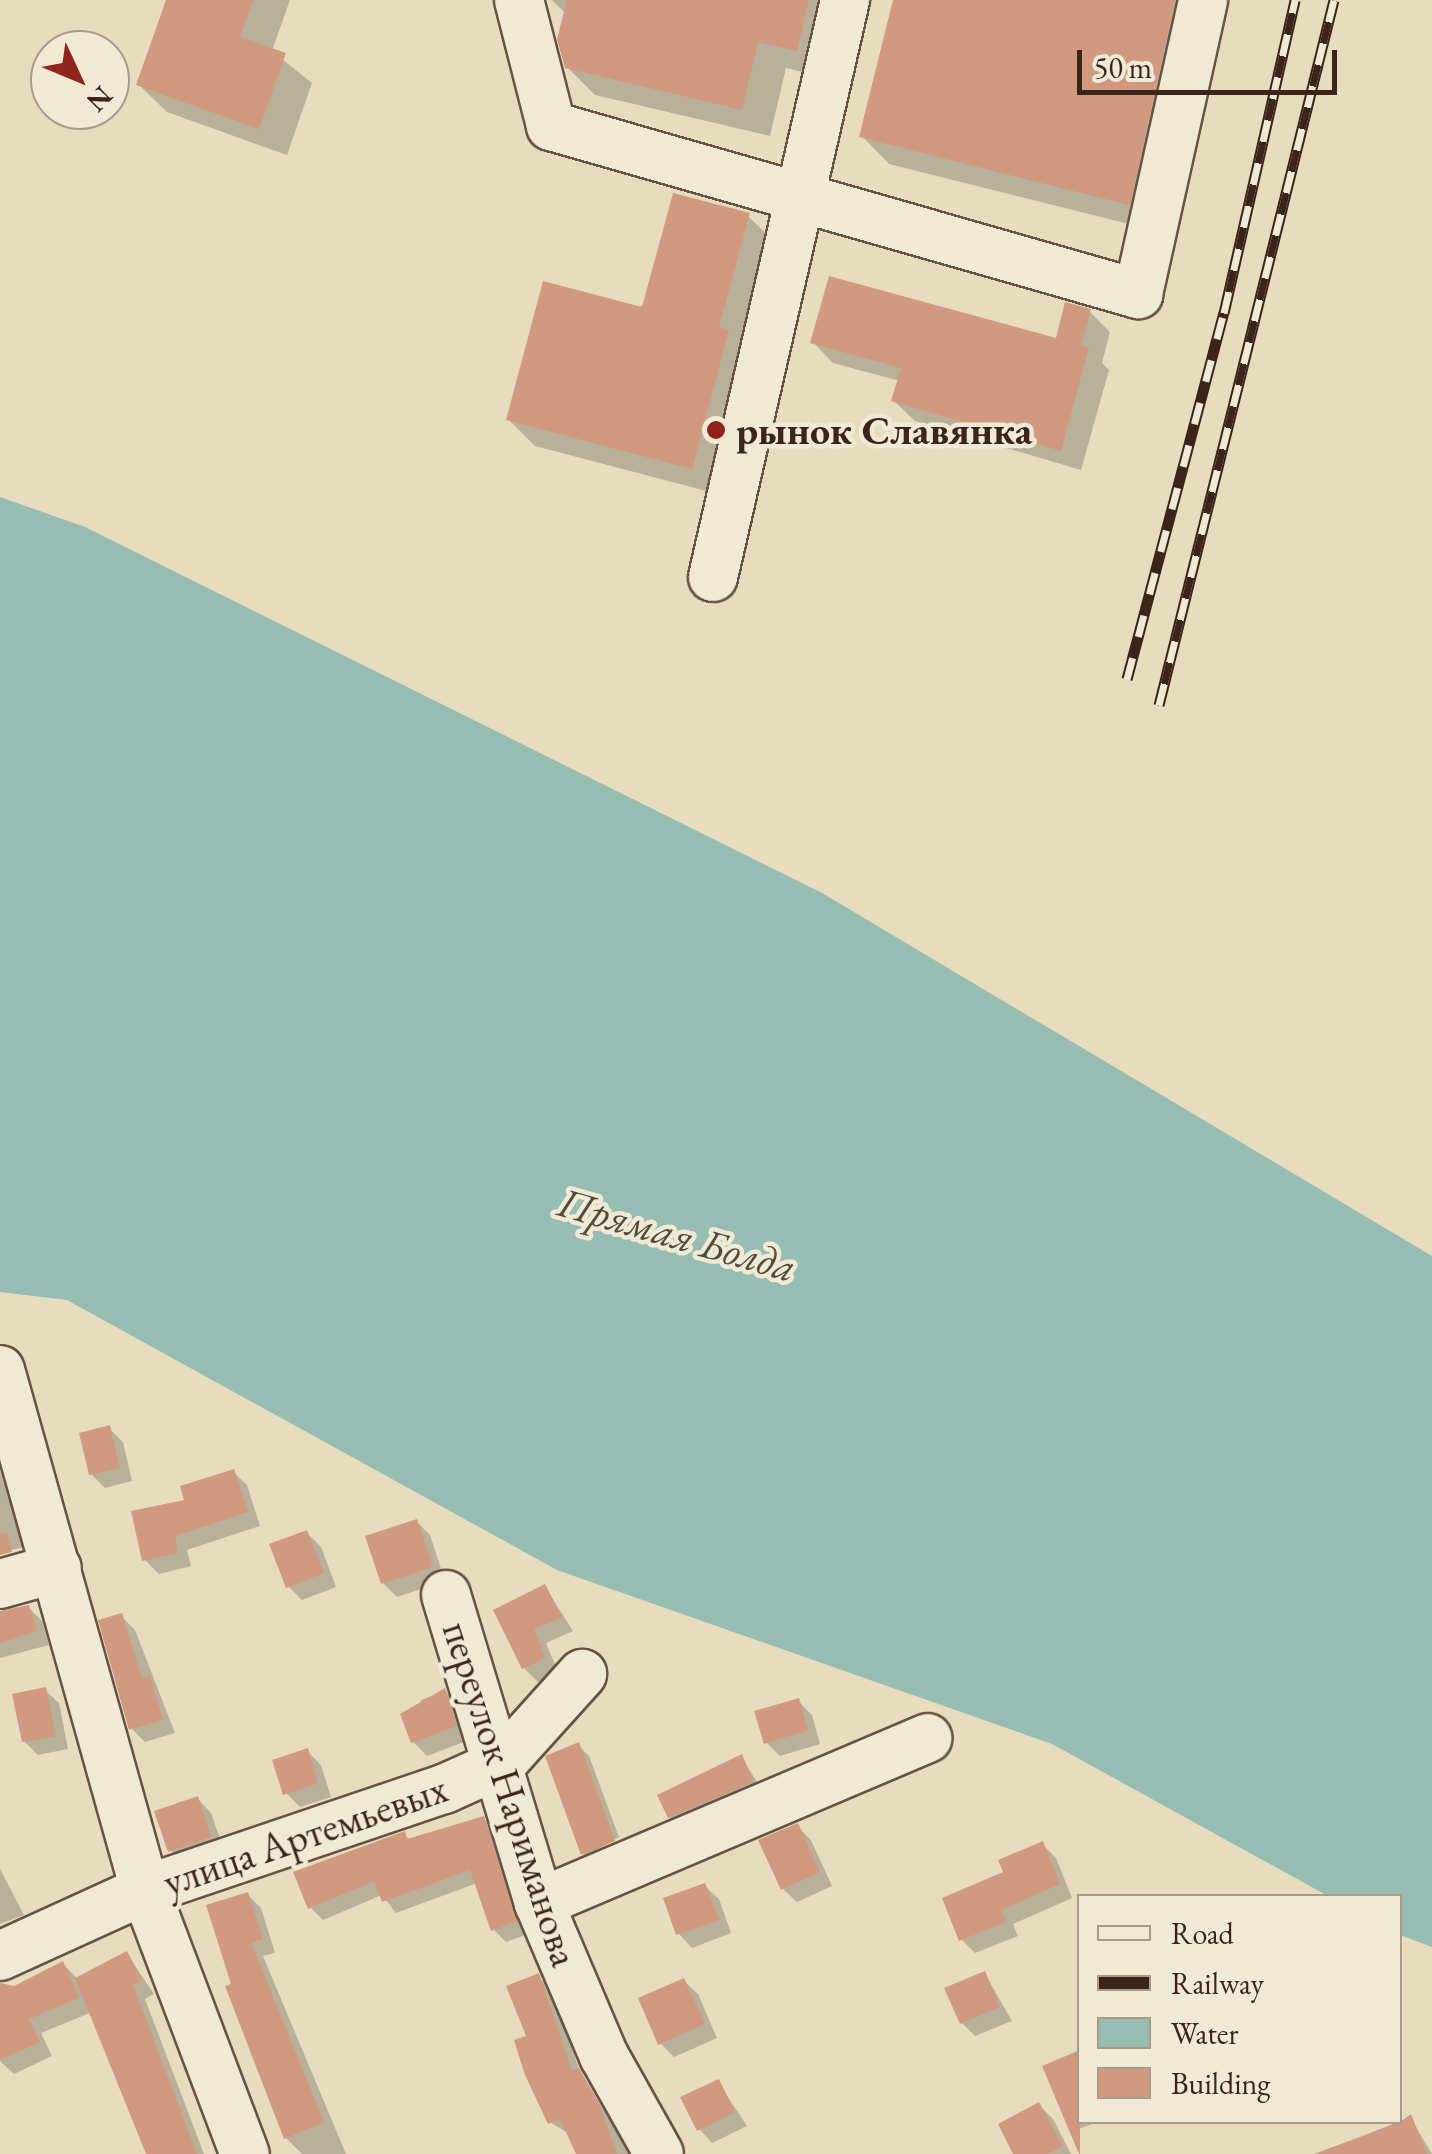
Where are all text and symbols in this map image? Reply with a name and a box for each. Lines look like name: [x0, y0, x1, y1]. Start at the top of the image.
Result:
north arrow: [30, 30, 130, 130]
scale bar: [1082, 30, 1342, 92]
text: 50 m: [1094, 48, 1152, 87]
text: N: [79, 79, 121, 120]
place label: рынок Славянка: [736, 406, 1032, 454]
marker: рынок Славянка: [705, 419, 727, 441]
water label: Прямая Болда: [552, 1177, 802, 1293]
street label: переулок Нариманова: [433, 1616, 589, 1972]
street label: улица Артемьевых: [157, 1764, 453, 1906]
legend: [1077, 1894, 1402, 2124]
text: Road: [1171, 1914, 1234, 1953]
text: Railway: [1171, 1964, 1264, 2003]
text: Water: [1171, 2014, 1239, 2053]
text: Building: [1171, 2064, 1270, 2103]

